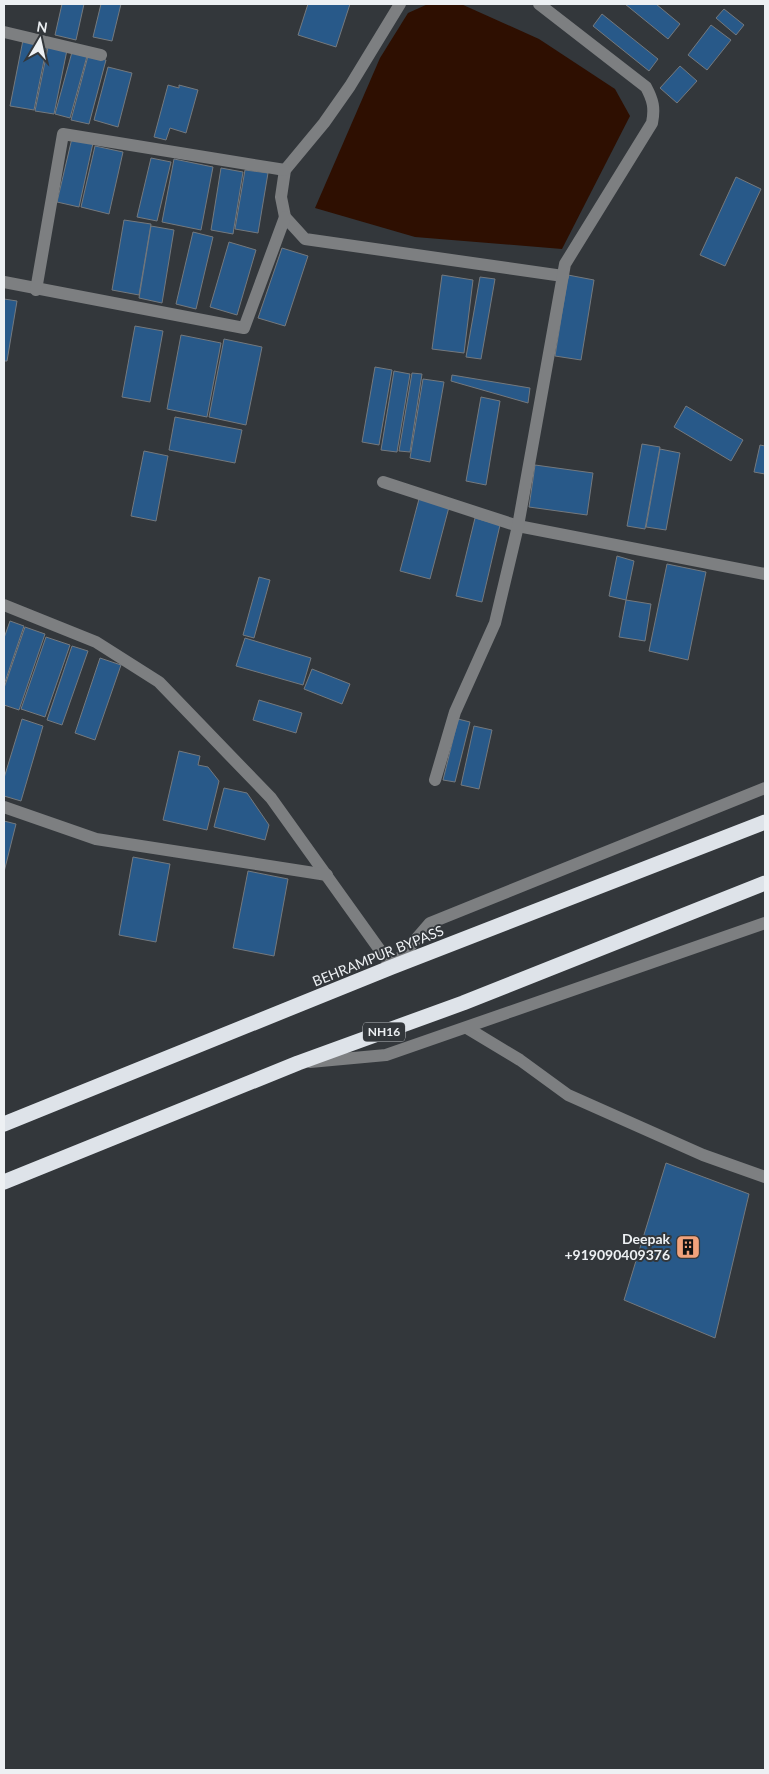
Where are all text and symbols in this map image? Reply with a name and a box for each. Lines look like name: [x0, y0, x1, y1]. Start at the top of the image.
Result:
north arrow: [15, 15, 65, 65]
text: N: [35, 17, 49, 36]
street label: BEHRAMPUR BYPASS: [310, 921, 446, 990]
road number: NH16: [363, 1022, 405, 1042]
place label: Deepak +919090409376: [564, 1230, 671, 1263]
building icon: Deepak +919090409376: [675, 1234, 701, 1260]

